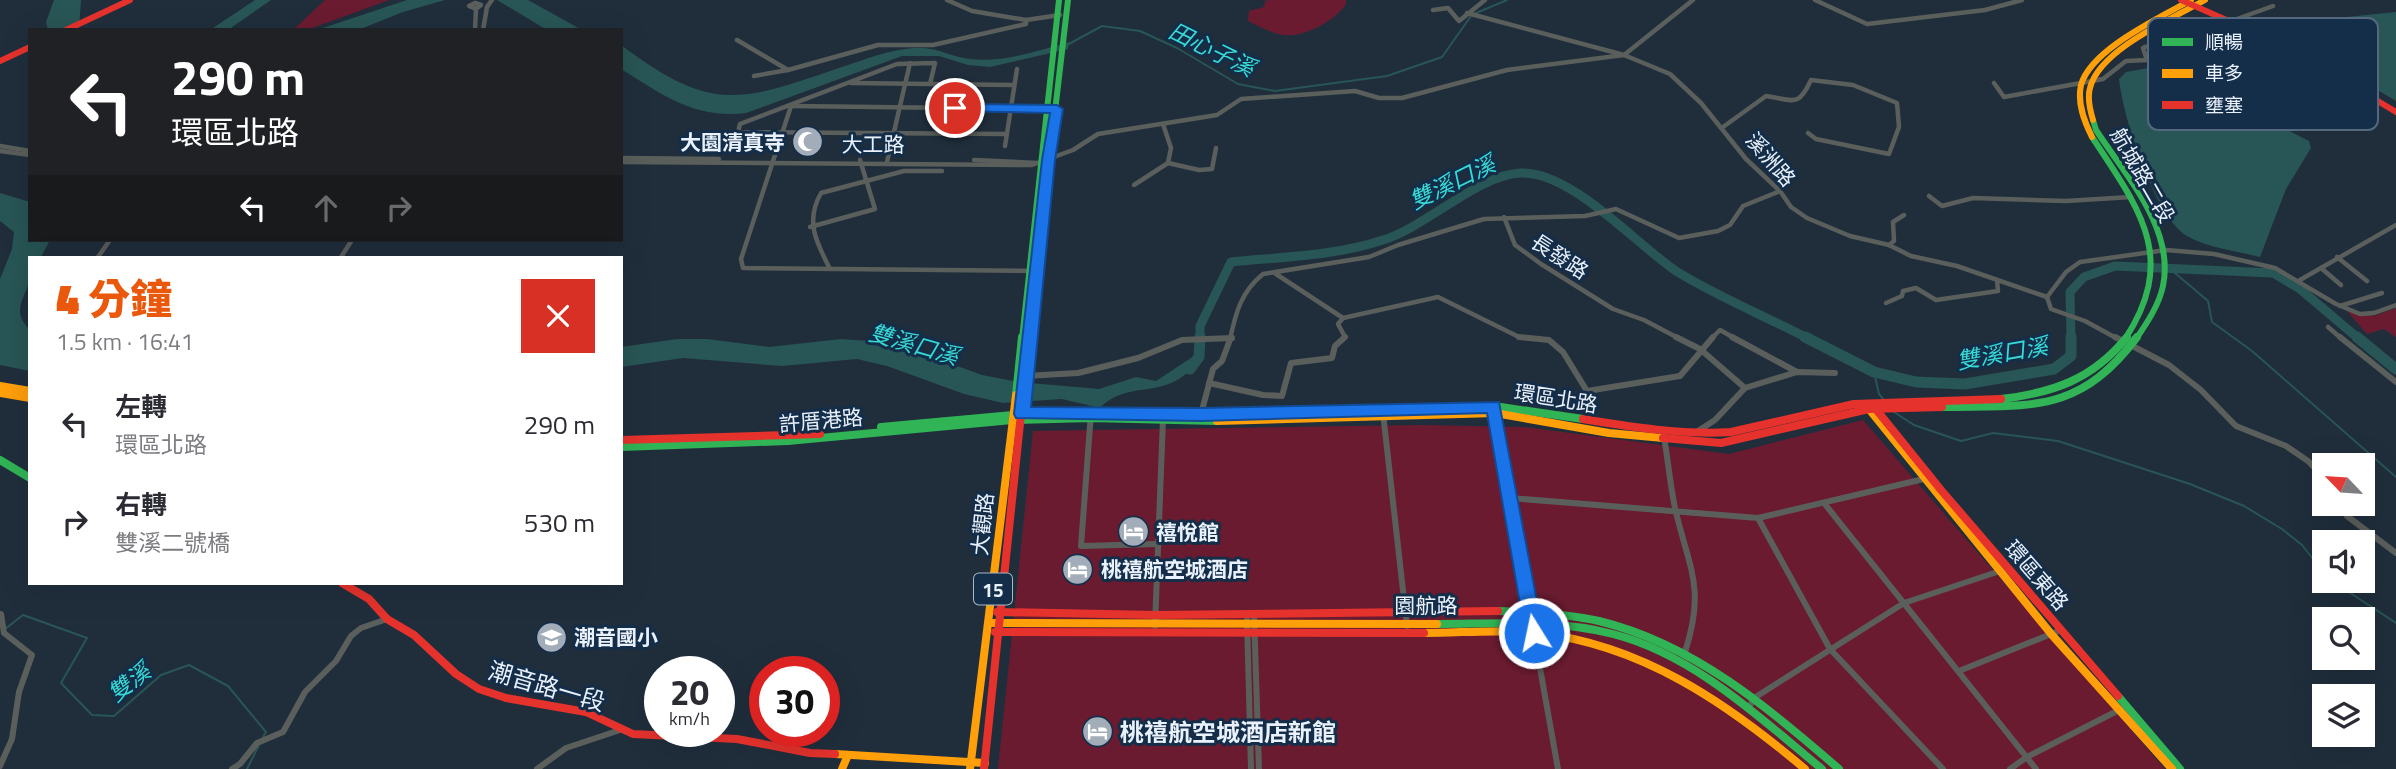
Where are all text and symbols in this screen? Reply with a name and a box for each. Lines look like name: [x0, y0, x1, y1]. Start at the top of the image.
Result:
water label: 田心子溪: [1163, 13, 1264, 86]
legend: [2148, 18, 2378, 130]
text: 順暢: [2205, 27, 2243, 56]
text: 290 m: [171, 39, 305, 114]
icon: left: [56, 56, 147, 147]
text: 車多: [2205, 58, 2243, 87]
pin: [925, 78, 985, 138]
icon: arrive: [936, 89, 974, 127]
text: 壅塞: [2205, 90, 2243, 119]
text: 環區北路: [171, 108, 299, 156]
street label: 航城路二段: [2103, 122, 2183, 228]
mosque icon: 大園清真寺: [791, 125, 825, 159]
street label: 溪洲路: [1738, 125, 1804, 193]
place label: 大園清真寺: [680, 126, 785, 158]
street label: 大工路: [842, 128, 905, 160]
water label: 雙溪口溪: [1403, 145, 1504, 218]
icon: left: [234, 189, 272, 227]
icon: ahead: [307, 189, 345, 227]
icon: right: [380, 189, 418, 227]
street label: 長發路: [1525, 225, 1595, 287]
text: 4 分鐘: [56, 266, 172, 330]
button: close: [521, 279, 595, 353]
water label: 雙溪口溪: [865, 314, 966, 374]
text: 1.5 km · 16:41: [56, 324, 194, 359]
water label: 雙溪口溪: [1954, 327, 2053, 378]
street label: 環區北路: [1512, 376, 1600, 420]
text: 左轉: [115, 387, 167, 426]
street label: 許厝港路: [778, 400, 864, 440]
icon: left: [56, 405, 94, 443]
text: 290 m: [524, 405, 595, 444]
text: 環區北路: [115, 427, 207, 462]
north arrow: [2312, 453, 2375, 516]
map controls: [2312, 453, 2375, 747]
text: 右轉: [115, 485, 167, 524]
street label: 大觀路: [963, 491, 1001, 557]
icon: right: [56, 503, 94, 541]
text: 530 m: [524, 503, 595, 542]
hotel icon: 禧悅館: [1116, 515, 1150, 549]
place label: 禧悅館: [1156, 516, 1219, 548]
text: 雙溪二號橋: [115, 525, 230, 560]
button: sound: [2312, 530, 2375, 593]
street label: 環區東路: [1997, 533, 2077, 617]
hotel icon: 桃禧航空城酒店: [1061, 552, 1095, 586]
place label: 桃禧航空城酒店: [1101, 553, 1248, 585]
road number: 15: [974, 574, 1012, 604]
street label: 園航路: [1395, 589, 1458, 621]
position arrow: [1497, 596, 1571, 670]
button: search: [2312, 607, 2375, 670]
school or university icon: 潮音國小: [534, 620, 568, 654]
place label: 潮音國小: [574, 621, 658, 653]
water label: 雙溪: [100, 652, 160, 710]
street label: 潮音路一段: [484, 652, 610, 720]
speed limit sign: 30: [749, 656, 840, 747]
text: 20: [670, 665, 709, 719]
button: layers: [2312, 684, 2375, 747]
text: km/h: [669, 705, 710, 732]
place label: 桃禧航空城酒店新館: [1120, 714, 1336, 750]
hotel icon: 桃禧航空城酒店新館: [1080, 715, 1114, 749]

